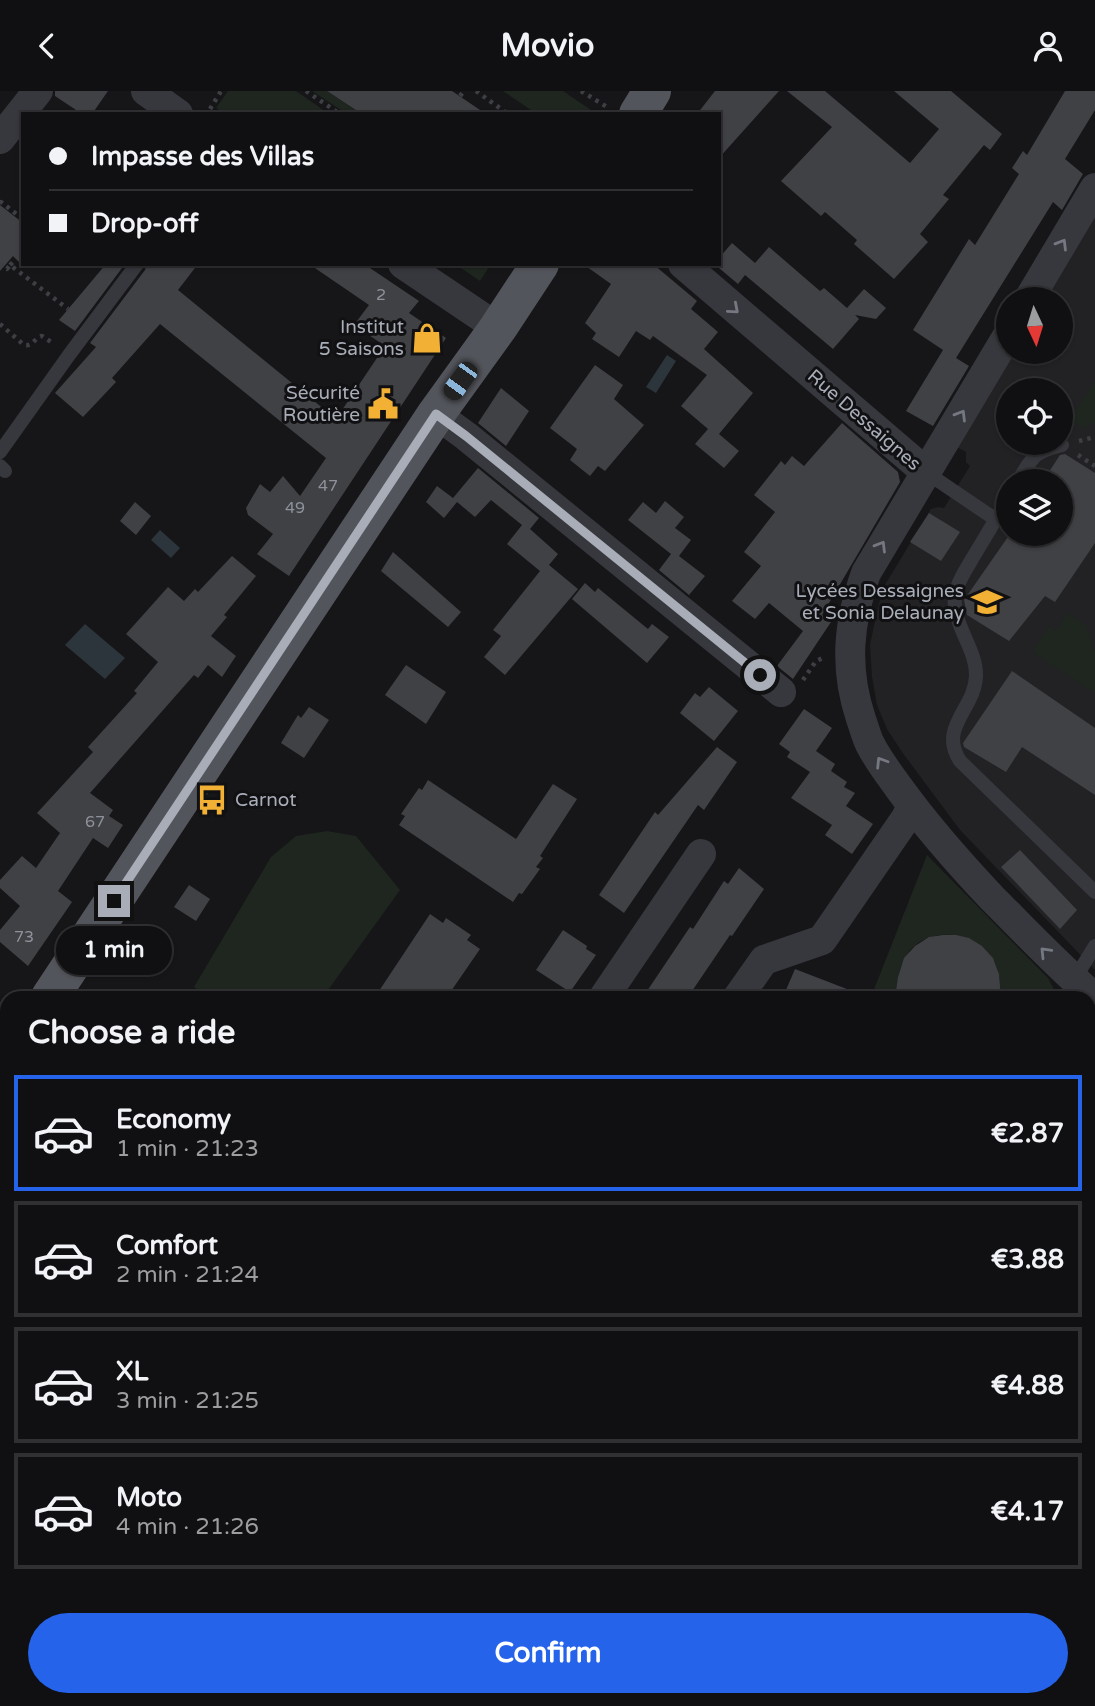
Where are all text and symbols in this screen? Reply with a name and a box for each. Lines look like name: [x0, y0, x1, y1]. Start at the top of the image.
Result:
icon: back: [28, 27, 66, 65]
text: Movio: [500, 27, 595, 65]
icon: person: [1029, 27, 1067, 65]
text: Impasse des Villas: [91, 141, 314, 172]
text: Drop-off: [91, 208, 198, 239]
one-way arrow: [1054, 238, 1067, 251]
house number: 2: [376, 285, 386, 305]
north arrow: [996, 287, 1073, 364]
map controls: [996, 287, 1073, 546]
one-way arrow: [726, 301, 739, 313]
place label: Institut 5 Saisons: [319, 316, 404, 360]
shop icon: Institut 5 Saisons: [410, 321, 444, 355]
car: [440, 358, 481, 404]
street label: Rue Dessaignes: [803, 365, 925, 475]
button: locate: [996, 378, 1073, 455]
place label: Sécurité Routière: [283, 382, 360, 426]
public building icon: Sécurité Routière: [366, 387, 400, 421]
one-way arrow: [953, 409, 966, 422]
button: layers: [996, 469, 1073, 546]
house number: 47: [318, 476, 338, 496]
house number: 49: [285, 498, 305, 518]
one-way arrow: [873, 541, 886, 554]
place label: Lycées Dessaignes et Sonia Delaunay: [796, 580, 964, 624]
school or university icon: Lycées Dessaignes et Sonia Delaunay: [970, 585, 1004, 619]
route start: [744, 659, 776, 691]
one-way arrow: [876, 756, 889, 769]
bus stop icon: Carnot: [195, 783, 229, 817]
place label: Carnot: [235, 789, 296, 811]
house number: 67: [85, 812, 105, 832]
route end: [98, 885, 130, 917]
callout: 1 min: [56, 925, 172, 975]
house number: 73: [14, 927, 34, 947]
text: 1 min: [83, 936, 145, 964]
one-way arrow: [1041, 948, 1053, 960]
text: Choose a ride: [28, 1014, 235, 1052]
icon: car: [32, 1102, 95, 1165]
text: Economy: [116, 1104, 231, 1135]
text: €2.87: [991, 1118, 1064, 1149]
text: 1 min · 21:23: [116, 1135, 259, 1163]
icon: car: [32, 1228, 95, 1291]
text: Comfort: [116, 1230, 218, 1261]
text: €3.88: [991, 1244, 1064, 1275]
text: 2 min · 21:24: [116, 1261, 259, 1289]
icon: car: [32, 1354, 95, 1417]
text: XL: [116, 1356, 148, 1387]
text: €4.88: [991, 1370, 1064, 1401]
text: 3 min · 21:25: [116, 1387, 259, 1415]
icon: car: [32, 1480, 95, 1543]
text: Moto: [116, 1482, 182, 1513]
text: €4.17: [991, 1496, 1064, 1527]
text: 4 min · 21:26: [116, 1513, 259, 1541]
button: Confirm: [28, 1613, 1068, 1693]

